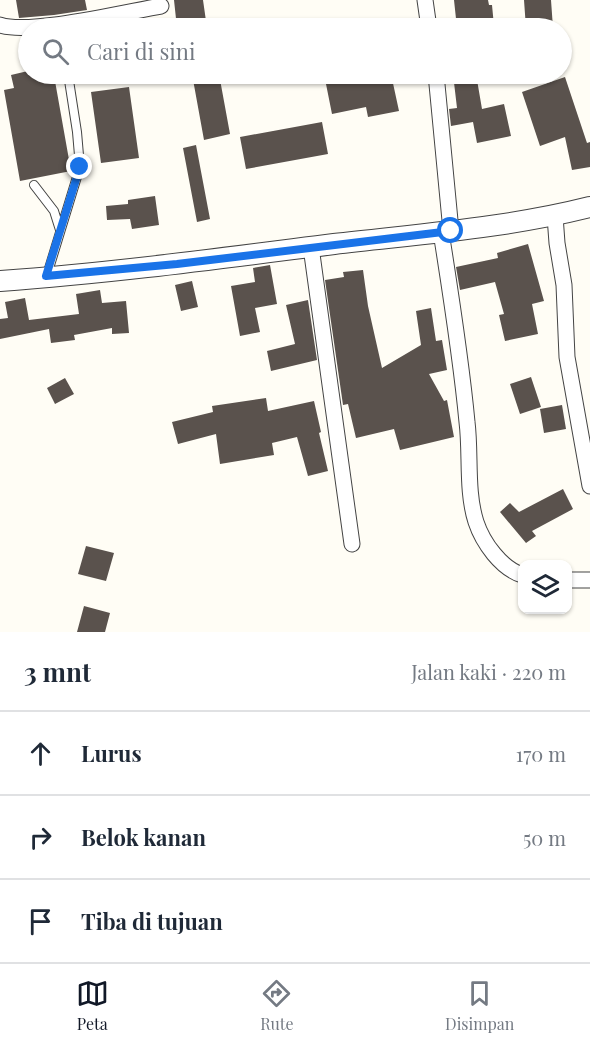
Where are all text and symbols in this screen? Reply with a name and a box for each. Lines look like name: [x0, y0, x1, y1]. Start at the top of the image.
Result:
search box: [18, 18, 572, 84]
icon: search: [39, 35, 72, 68]
text: Cari di sini: [87, 36, 195, 66]
route end: [66, 153, 92, 179]
route start: [437, 217, 463, 243]
map controls: [518, 560, 572, 614]
button: layers: [518, 560, 572, 614]
text: 3 mnt: [24, 654, 91, 689]
text: Jalan kaki · 220 m: [411, 658, 566, 685]
icon: ahead: [24, 737, 57, 770]
text: Lurus: [81, 738, 142, 768]
text: 170 m: [516, 740, 566, 767]
icon: right: [24, 821, 57, 854]
text: Belok kanan: [81, 822, 206, 852]
text: 50 m: [523, 824, 566, 851]
icon: arrive: [24, 905, 57, 938]
text: Tiba di tujuan: [81, 906, 223, 936]
tab: Peta: [76, 977, 109, 1034]
tab: Rute: [260, 977, 294, 1034]
tab: Disimpan: [445, 977, 514, 1034]

